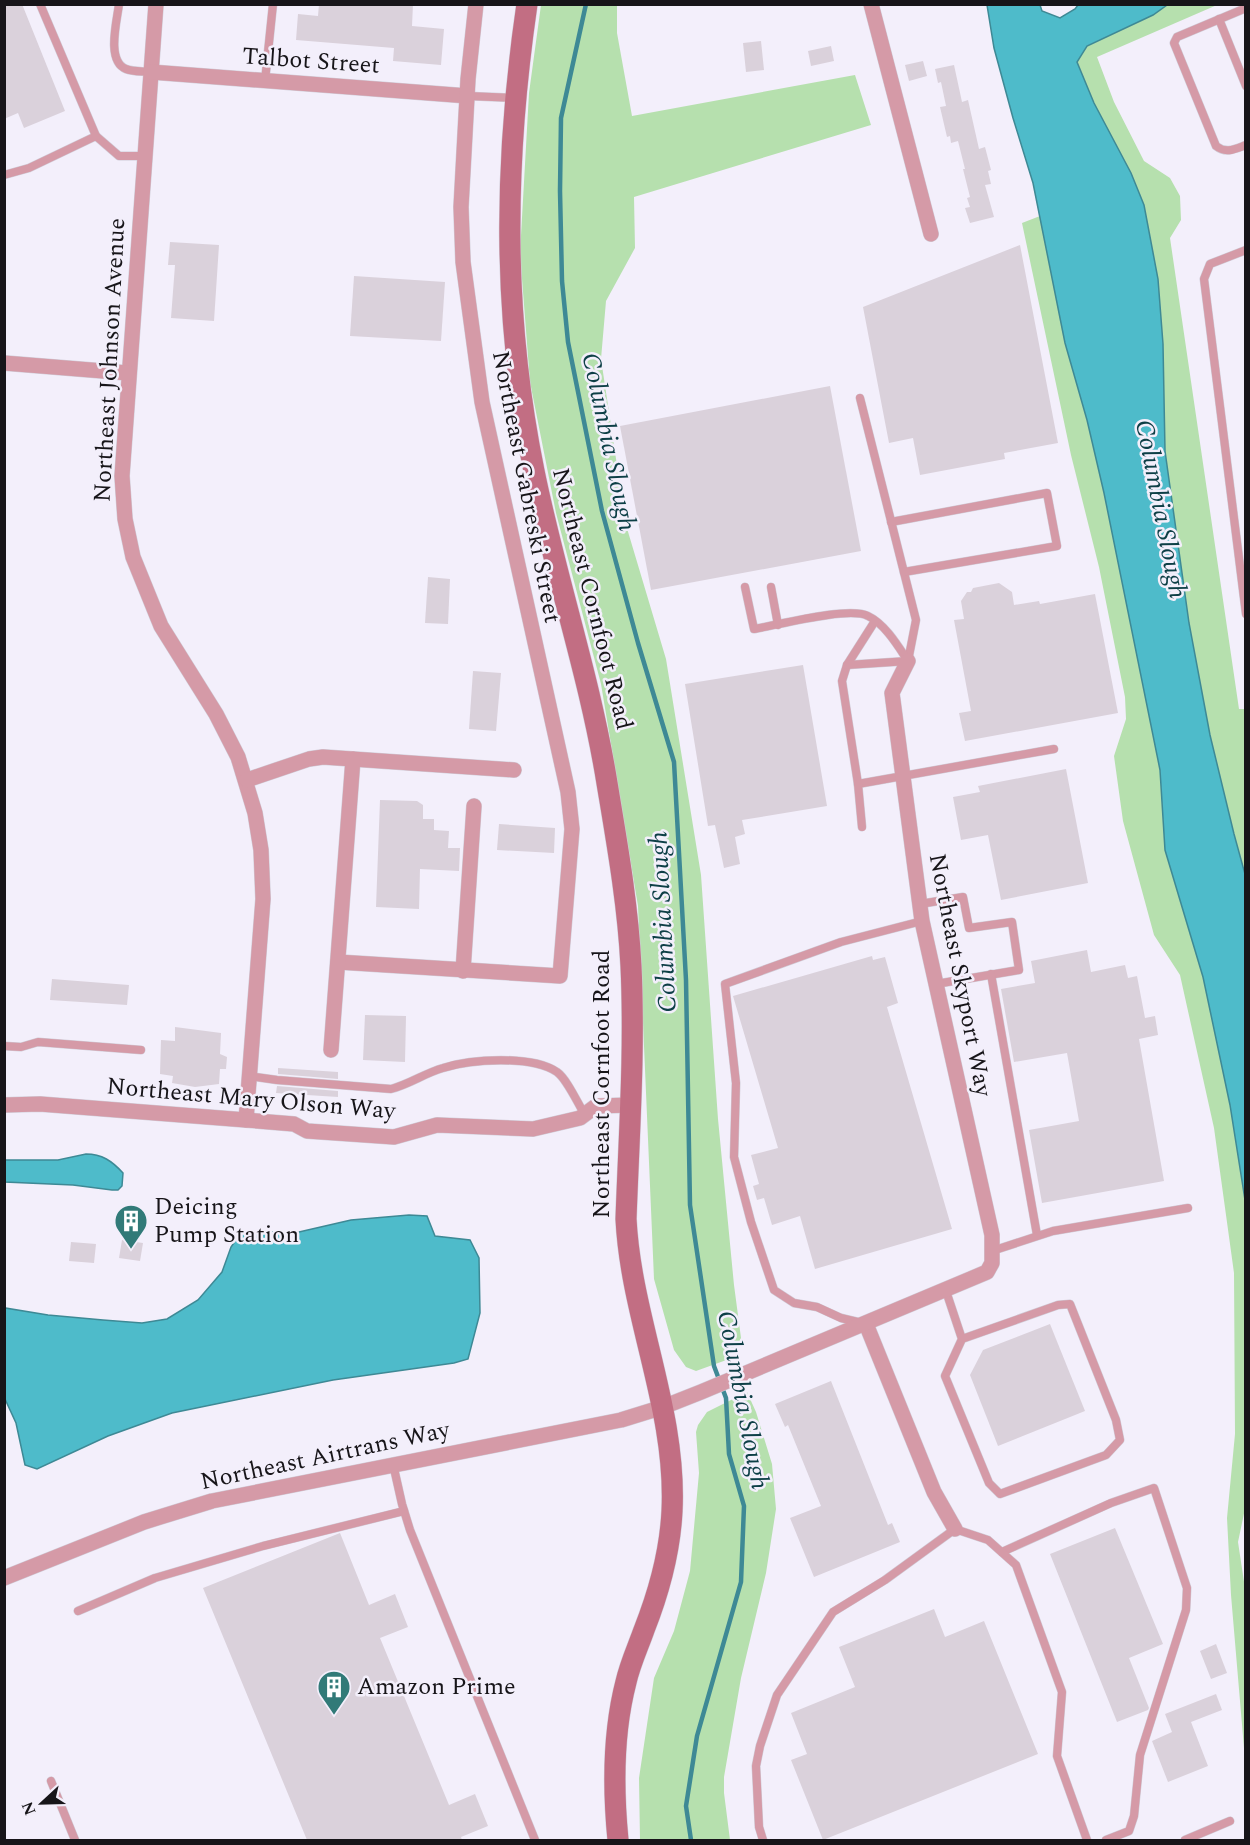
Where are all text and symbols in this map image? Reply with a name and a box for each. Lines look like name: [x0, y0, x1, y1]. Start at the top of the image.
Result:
street label: Talbot Street: [241, 38, 381, 84]
street label: Northeast Johnson Avenue: [85, 217, 135, 503]
street label: Northeast Gabreski Street: [482, 348, 570, 626]
water label: Columbia Slough: [571, 349, 647, 535]
water label: Columbia Slough: [1124, 416, 1198, 602]
street label: Northeast Cornfoot Road: [542, 464, 642, 734]
water label: Columbia Slough: [638, 830, 688, 1014]
street label: Northeast Skyport Way: [919, 850, 1001, 1101]
street label: Northeast Cornfoot Road: [584, 950, 620, 1218]
street label: Northeast Mary Olson Way: [105, 1068, 398, 1130]
place label: Deicing Pump Station: [154, 1189, 299, 1253]
building icon: Deicing Pump Station: [113, 1203, 149, 1250]
water label: Columbia Slough: [706, 1307, 780, 1493]
street label: Northeast Airtrans Way: [197, 1412, 454, 1500]
building icon: Amazon Prime: [316, 1669, 352, 1716]
place label: Amazon Prime: [357, 1669, 516, 1705]
north arrow: [12, 1773, 72, 1833]
text: N: [15, 1798, 43, 1819]

